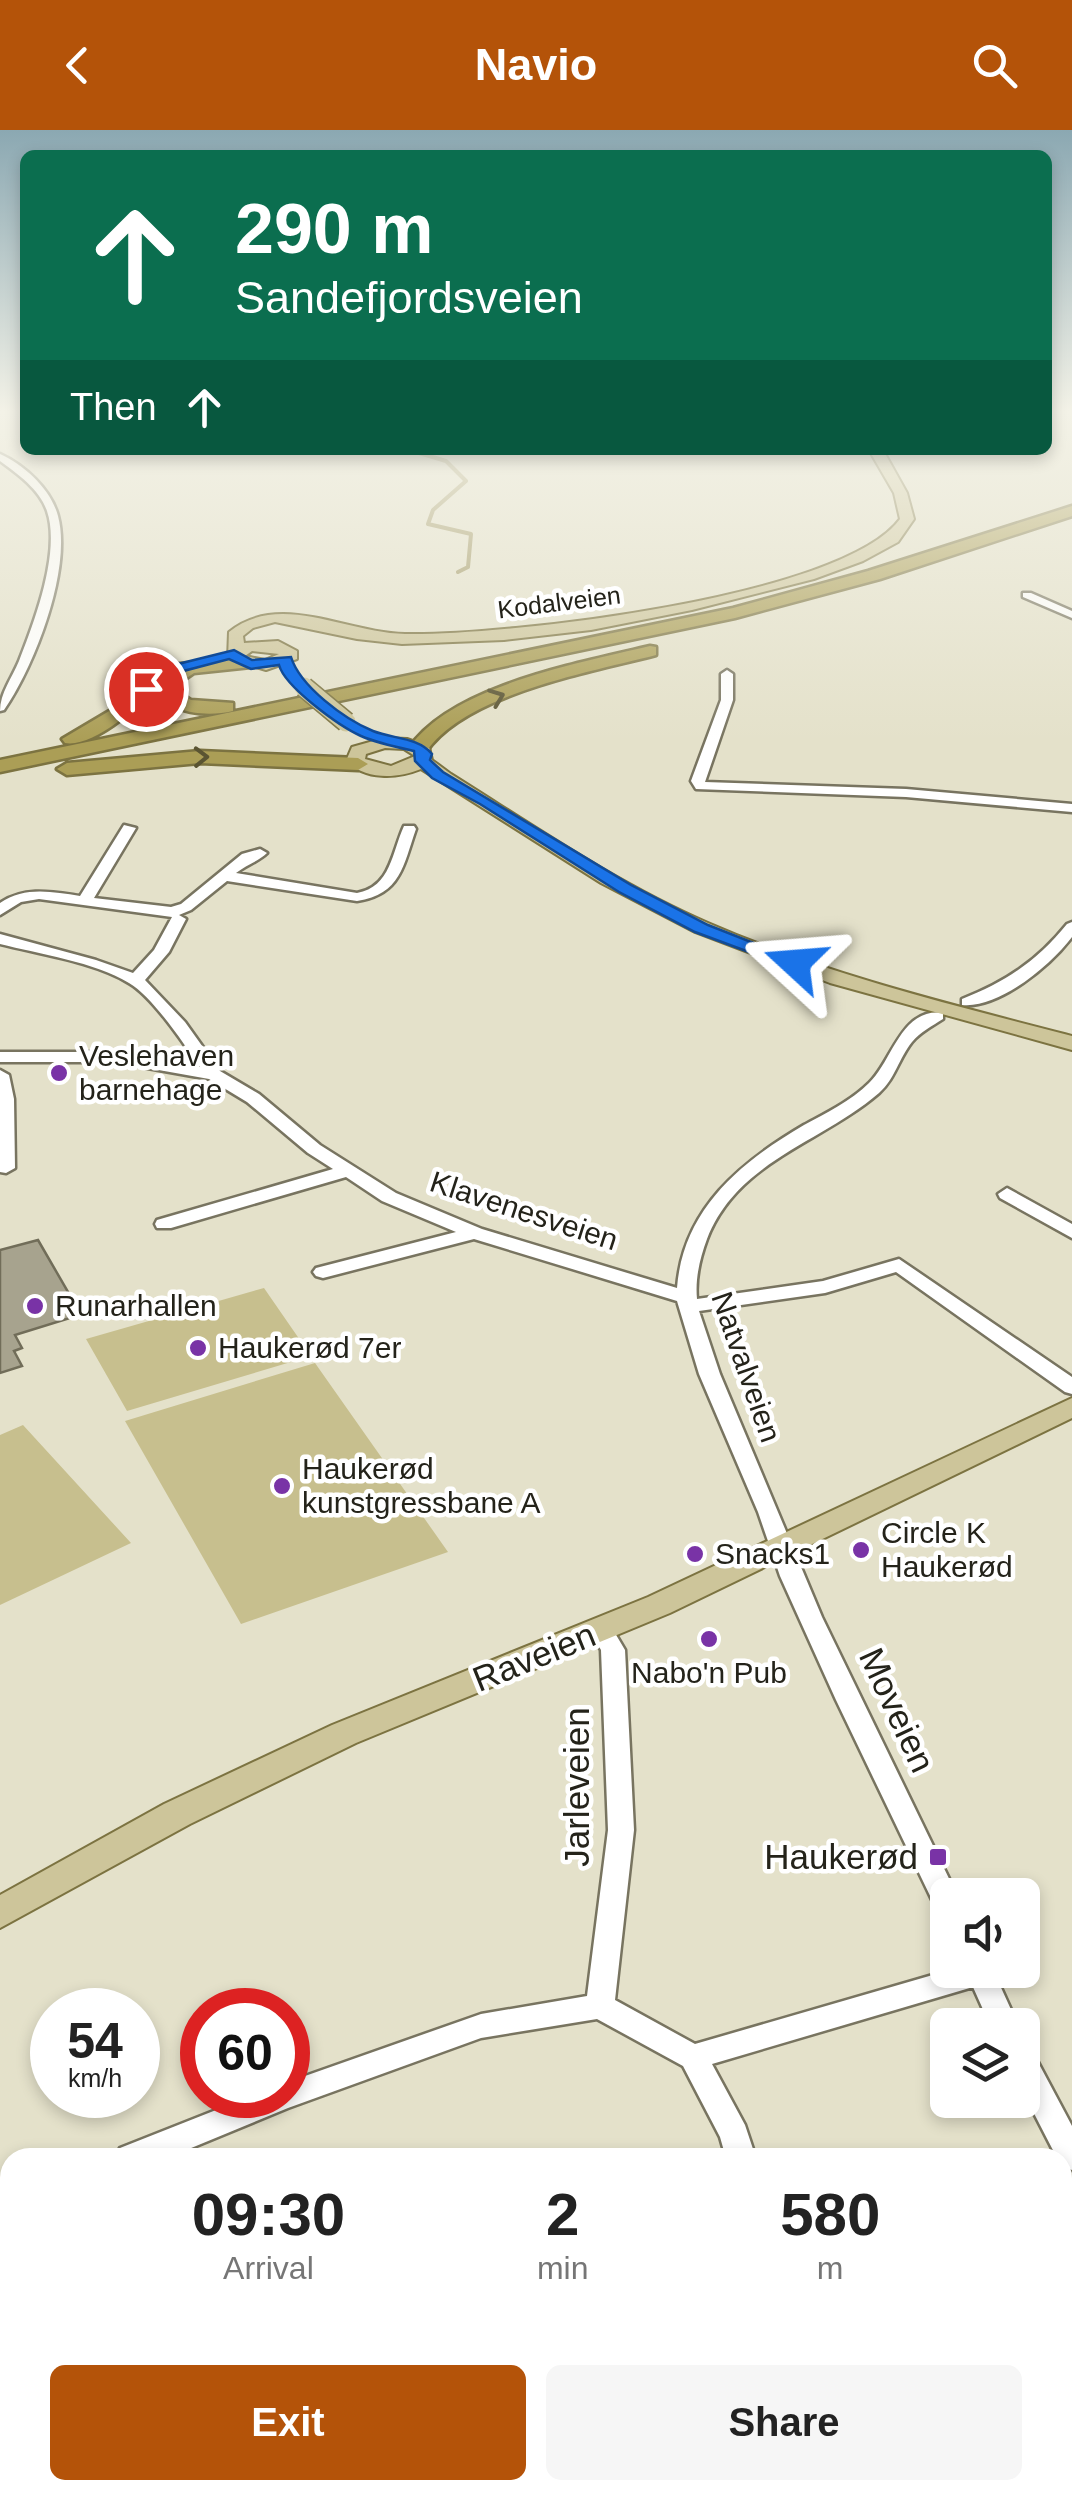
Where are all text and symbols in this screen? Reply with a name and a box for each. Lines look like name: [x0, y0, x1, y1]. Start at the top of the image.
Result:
icon: back: [50, 38, 105, 93]
icon: search: [967, 38, 1022, 93]
text: Navio: [475, 39, 597, 90]
icon: ahead: [70, 190, 200, 320]
text: 290 m: [235, 190, 433, 268]
text: Sandefjordsveien: [235, 272, 583, 323]
icon: ahead: [177, 380, 232, 435]
text: Then: [70, 386, 157, 428]
street label: Kodalveien: [496, 581, 622, 623]
pin: [104, 647, 189, 732]
icon: arrive: [119, 662, 174, 717]
one-way arrow: [488, 689, 505, 709]
one-way arrow: [193, 747, 209, 768]
position arrow: [743, 911, 847, 1015]
place label: Veslehaven barnehage: [79, 1039, 234, 1106]
marker: Veslehaven barnehage: [48, 1062, 70, 1084]
street label: Klavenesveien: [426, 1165, 622, 1256]
street label: Natvalveien: [705, 1287, 788, 1446]
place label: Runarhallen: [55, 1289, 217, 1322]
marker: Runarhallen: [24, 1295, 46, 1317]
place label: Haukerød 7er: [218, 1331, 401, 1364]
marker: Haukerød 7er: [187, 1337, 209, 1359]
place label: Haukerød kunstgressbane A: [302, 1452, 541, 1519]
marker: Haukerød kunstgressbane A: [271, 1475, 293, 1497]
place label: Circle K Haukerød: [881, 1516, 1013, 1583]
place label: Snacks1: [715, 1537, 830, 1570]
marker: Circle K Haukerød: [850, 1539, 872, 1561]
marker: Snacks1: [684, 1543, 706, 1565]
street label: Raveien: [467, 1614, 601, 1699]
marker: Nabo'n Pub: [698, 1628, 720, 1650]
street label: Moveien: [852, 1642, 943, 1778]
place label: Nabo'n Pub: [631, 1656, 787, 1689]
street label: Jarleveien: [557, 1707, 596, 1867]
place label: Haukerød: [764, 1837, 918, 1876]
marker: Haukerød: [927, 1846, 949, 1868]
map controls: [930, 1878, 1040, 2118]
button: sound: [930, 1878, 1040, 1988]
speed limit sign: 60: [180, 1988, 310, 2118]
button: layers: [930, 2008, 1040, 2118]
text: 54: [67, 2013, 123, 2069]
text: km/h: [68, 2064, 122, 2092]
text: 09:30: [192, 2181, 345, 2248]
text: 2: [546, 2181, 579, 2248]
text: 580: [780, 2181, 880, 2248]
text: Arrival: [223, 2250, 314, 2286]
text: min: [537, 2250, 588, 2286]
text: m: [817, 2250, 844, 2286]
button: Exit: [50, 2365, 526, 2480]
button: Share: [546, 2365, 1022, 2480]

